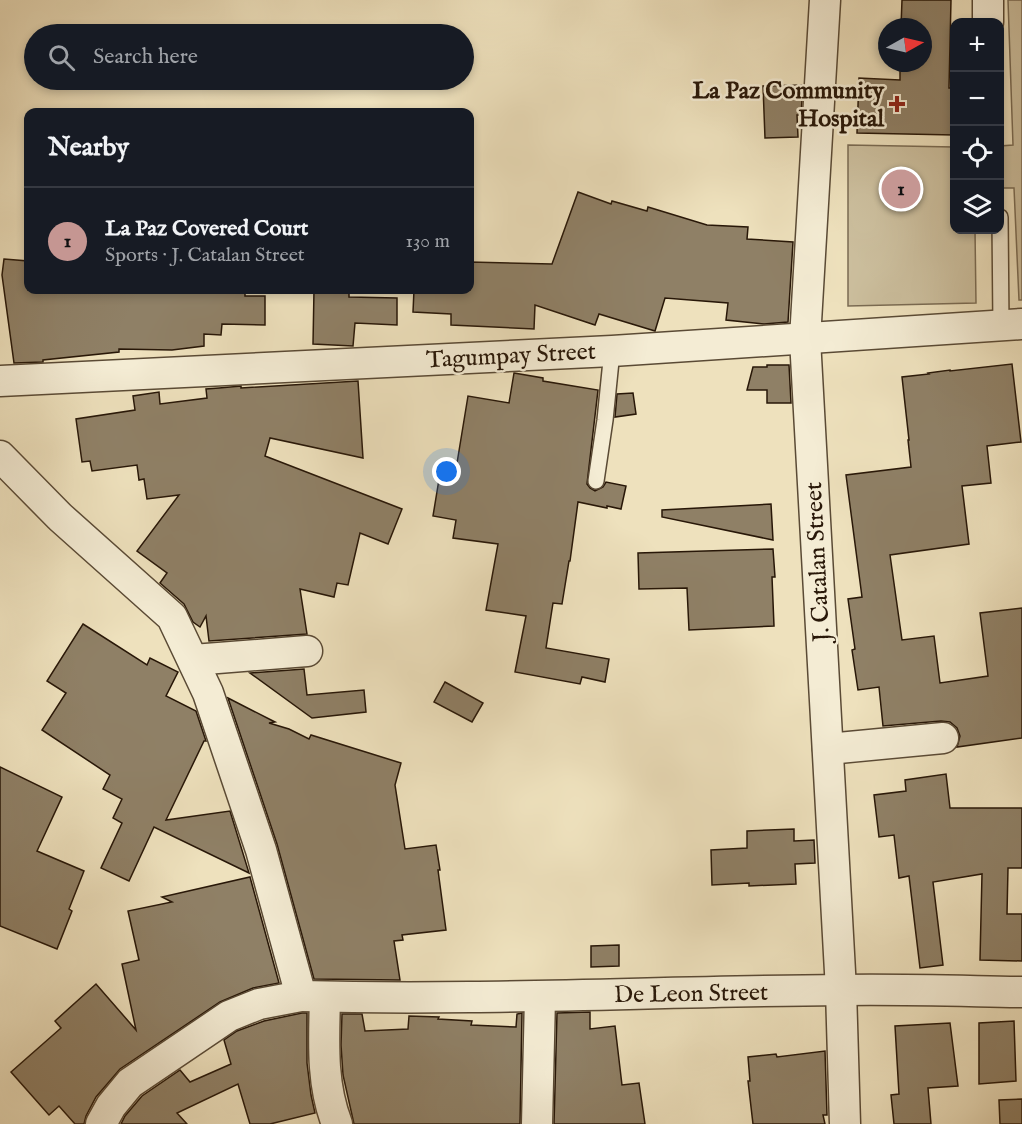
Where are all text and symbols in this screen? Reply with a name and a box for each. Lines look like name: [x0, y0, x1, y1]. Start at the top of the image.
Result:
north arrow: [878, 18, 932, 72]
map controls: [950, 18, 1004, 234]
button: +: [950, 18, 1004, 72]
search box: [24, 24, 474, 90]
icon: search: [45, 41, 78, 74]
text: Search here: [93, 43, 198, 71]
button: −: [950, 72, 1004, 126]
place label: La Paz Community Hospital: [692, 76, 885, 135]
marker: La Paz Community Hospital: [888, 95, 906, 113]
button: locate: [950, 126, 1004, 180]
text: Nearby: [48, 131, 129, 164]
pin: 1: [882, 166, 920, 212]
button: layers: [950, 180, 1004, 234]
text: La Paz Covered Court: [105, 215, 308, 243]
text: 1: [64, 229, 71, 254]
text: 130 m: [405, 229, 450, 254]
text: Sports · J. Catalan Street: [105, 243, 305, 268]
street label: Tagumpay Street: [425, 337, 597, 376]
your location: [432, 457, 461, 486]
street label: J. Catalan Street: [799, 481, 838, 646]
street label: De Leon Street: [614, 978, 768, 1011]

